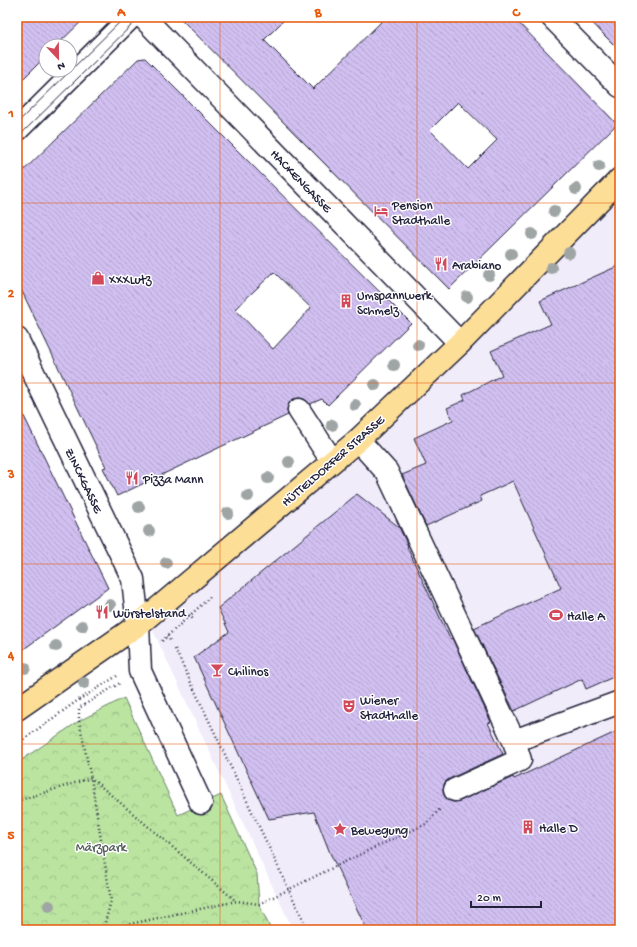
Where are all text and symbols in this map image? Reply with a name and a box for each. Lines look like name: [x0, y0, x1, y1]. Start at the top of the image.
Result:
text: A: [116, 6, 126, 21]
text: B: [314, 6, 323, 21]
text: C: [511, 6, 521, 21]
north arrow: [38, 38, 78, 78]
text: N: [55, 59, 67, 72]
text: 1: [7, 107, 14, 122]
street label: HACKENGASSE: [266, 147, 335, 217]
place label: Pension Stadthalle: [391, 199, 450, 229]
hotel icon: Pension Stadthalle: [373, 203, 389, 219]
restaurant icon: Arabiano: [433, 256, 449, 272]
place label: Arabiano: [452, 259, 502, 274]
shop icon: XXXLutz: [90, 270, 106, 286]
place label: XXXLutz: [108, 273, 153, 288]
text: 2: [8, 287, 15, 302]
place label: Umspannwerk Schmelz: [357, 289, 433, 319]
building icon: Umspannwerk Schmelz: [338, 293, 354, 309]
street label: HÜTTELDORFER STRASSE: [279, 413, 389, 511]
street label: ZINCKGASSE: [61, 446, 105, 517]
text: 3: [7, 468, 15, 483]
restaurant icon: Pizza Mann: [124, 470, 140, 486]
place label: Pizza Mann: [142, 473, 204, 488]
restaurant icon: Würstelstand: [94, 604, 110, 620]
place label: Würstelstand: [113, 607, 187, 622]
sports icon: Halle A: [548, 607, 564, 623]
place label: Halle A: [567, 610, 606, 625]
text: 4: [7, 649, 15, 664]
bar icon: Chilinos: [209, 662, 225, 678]
place label: Chilinos: [228, 665, 269, 680]
place label: Wiener Stadthalle: [360, 694, 418, 724]
theatre icon: Wiener Stadthalle: [341, 698, 357, 714]
building icon: Halle D: [520, 819, 536, 835]
place icon: Bewegung: [332, 821, 348, 837]
place label: Halle D: [539, 822, 578, 837]
place label: Bewegung: [350, 824, 408, 839]
text: 5: [8, 829, 15, 844]
park label: Märzpark: [76, 841, 127, 856]
scale bar: [471, 883, 541, 909]
text: 20 m: [477, 892, 502, 906]

